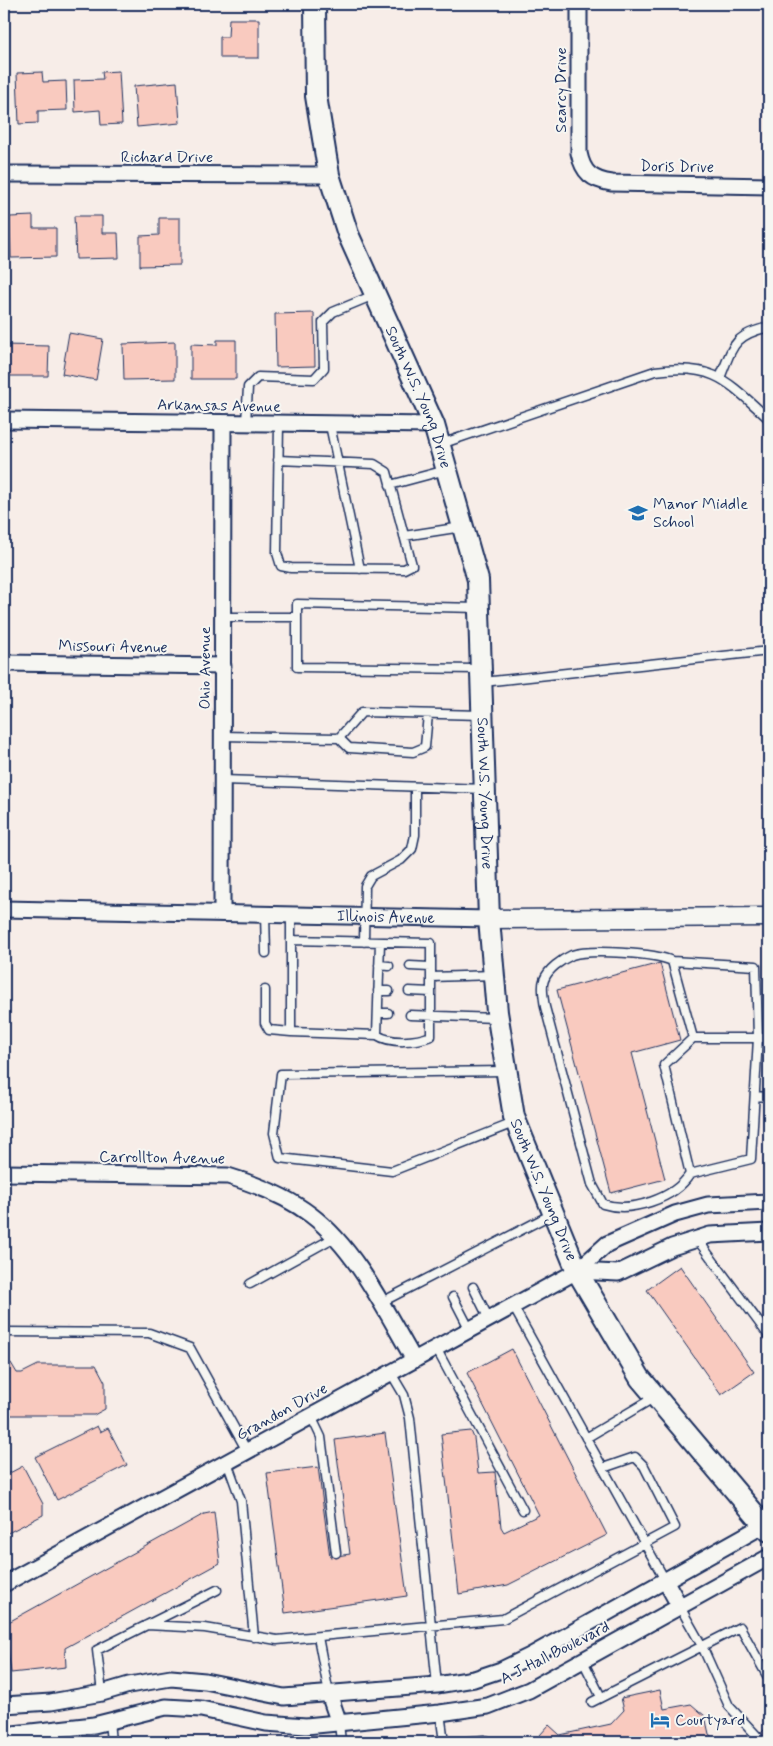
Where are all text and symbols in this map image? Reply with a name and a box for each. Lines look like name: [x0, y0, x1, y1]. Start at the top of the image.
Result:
street label: Searcy Drive: [551, 47, 572, 133]
street label: Richard Drive: [121, 147, 213, 168]
street label: Doris Drive: [640, 156, 714, 178]
street label: South W.S. Young Drive: [380, 323, 456, 471]
street label: Arkansas Avenue: [157, 394, 281, 418]
place label: Manor Middle School: [653, 494, 748, 533]
school or university icon: Manor Middle School: [627, 502, 649, 524]
street label: Ohio Avenue: [195, 626, 216, 710]
street label: Missouri Avenue: [58, 636, 168, 658]
street label: South W.S. Young Drive: [472, 717, 498, 870]
street label: Illinois Avenue: [337, 905, 436, 928]
street label: South W.S. Young Drive: [505, 1115, 582, 1264]
street label: Carrollton Avenue: [99, 1146, 225, 1170]
street label: Grandon Drive: [232, 1378, 332, 1446]
street label: A J Hall Boulevard: [497, 1616, 613, 1690]
hotel icon: Courtyard: [649, 1709, 671, 1731]
place label: Courtyard: [675, 1710, 745, 1731]

